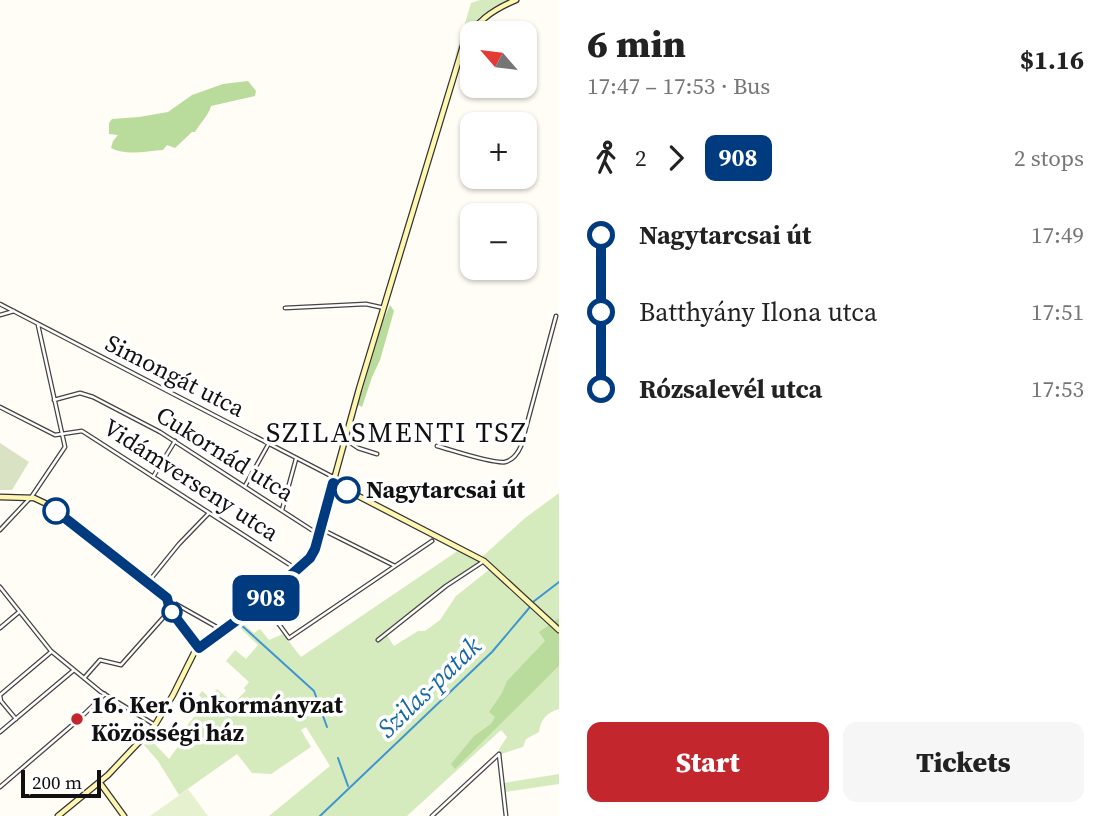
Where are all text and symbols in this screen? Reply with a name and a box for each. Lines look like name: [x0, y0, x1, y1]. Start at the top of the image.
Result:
text: 6 min: [587, 18, 686, 70]
north arrow: [460, 21, 537, 98]
map controls: [460, 21, 537, 280]
text: $1.16: [1020, 42, 1084, 78]
text: 17:47 – 17:53 · Bus: [587, 70, 770, 102]
button: +: [460, 112, 537, 189]
icon: walk: [587, 139, 625, 177]
icon: forward: [657, 139, 695, 177]
text: 908: [719, 141, 758, 174]
text: 2: [635, 142, 647, 174]
text: 2 stops: [1014, 142, 1084, 174]
button: −: [460, 203, 537, 280]
text: Nagytarcsai út: [639, 217, 811, 253]
text: 17:49: [1031, 219, 1084, 251]
text: Batthyány Ilona utca: [639, 294, 877, 330]
text: 17:51: [1031, 296, 1084, 328]
street label: Simongát utca: [100, 326, 251, 425]
text: Rózsalevél utca: [639, 371, 822, 407]
text: 17:53: [1031, 373, 1084, 405]
street label: Cukornád utca: [150, 398, 301, 509]
street label: Vidámverseny utca: [97, 411, 286, 549]
district label: SZILASMENTI TSZ: [266, 413, 528, 451]
place label: Nagytarcsai út: [366, 473, 526, 506]
marker: Nagytarcsai út: [334, 477, 360, 503]
unlabelled marker: [43, 498, 69, 524]
line badge: 908: [226, 575, 306, 621]
text: 908: [246, 581, 286, 614]
unlabelled marker: [162, 602, 182, 622]
water label: Szilas-patak: [369, 628, 489, 746]
place label: 16. Ker. Önkormányzat Közösségi ház: [91, 688, 343, 749]
marker: 16. Ker. Önkormányzat Közösségi ház: [69, 711, 85, 727]
button: Start: [587, 722, 829, 802]
button: Tickets: [843, 722, 1084, 802]
scale bar: [21, 767, 102, 799]
text: 200 m: [32, 769, 82, 795]

